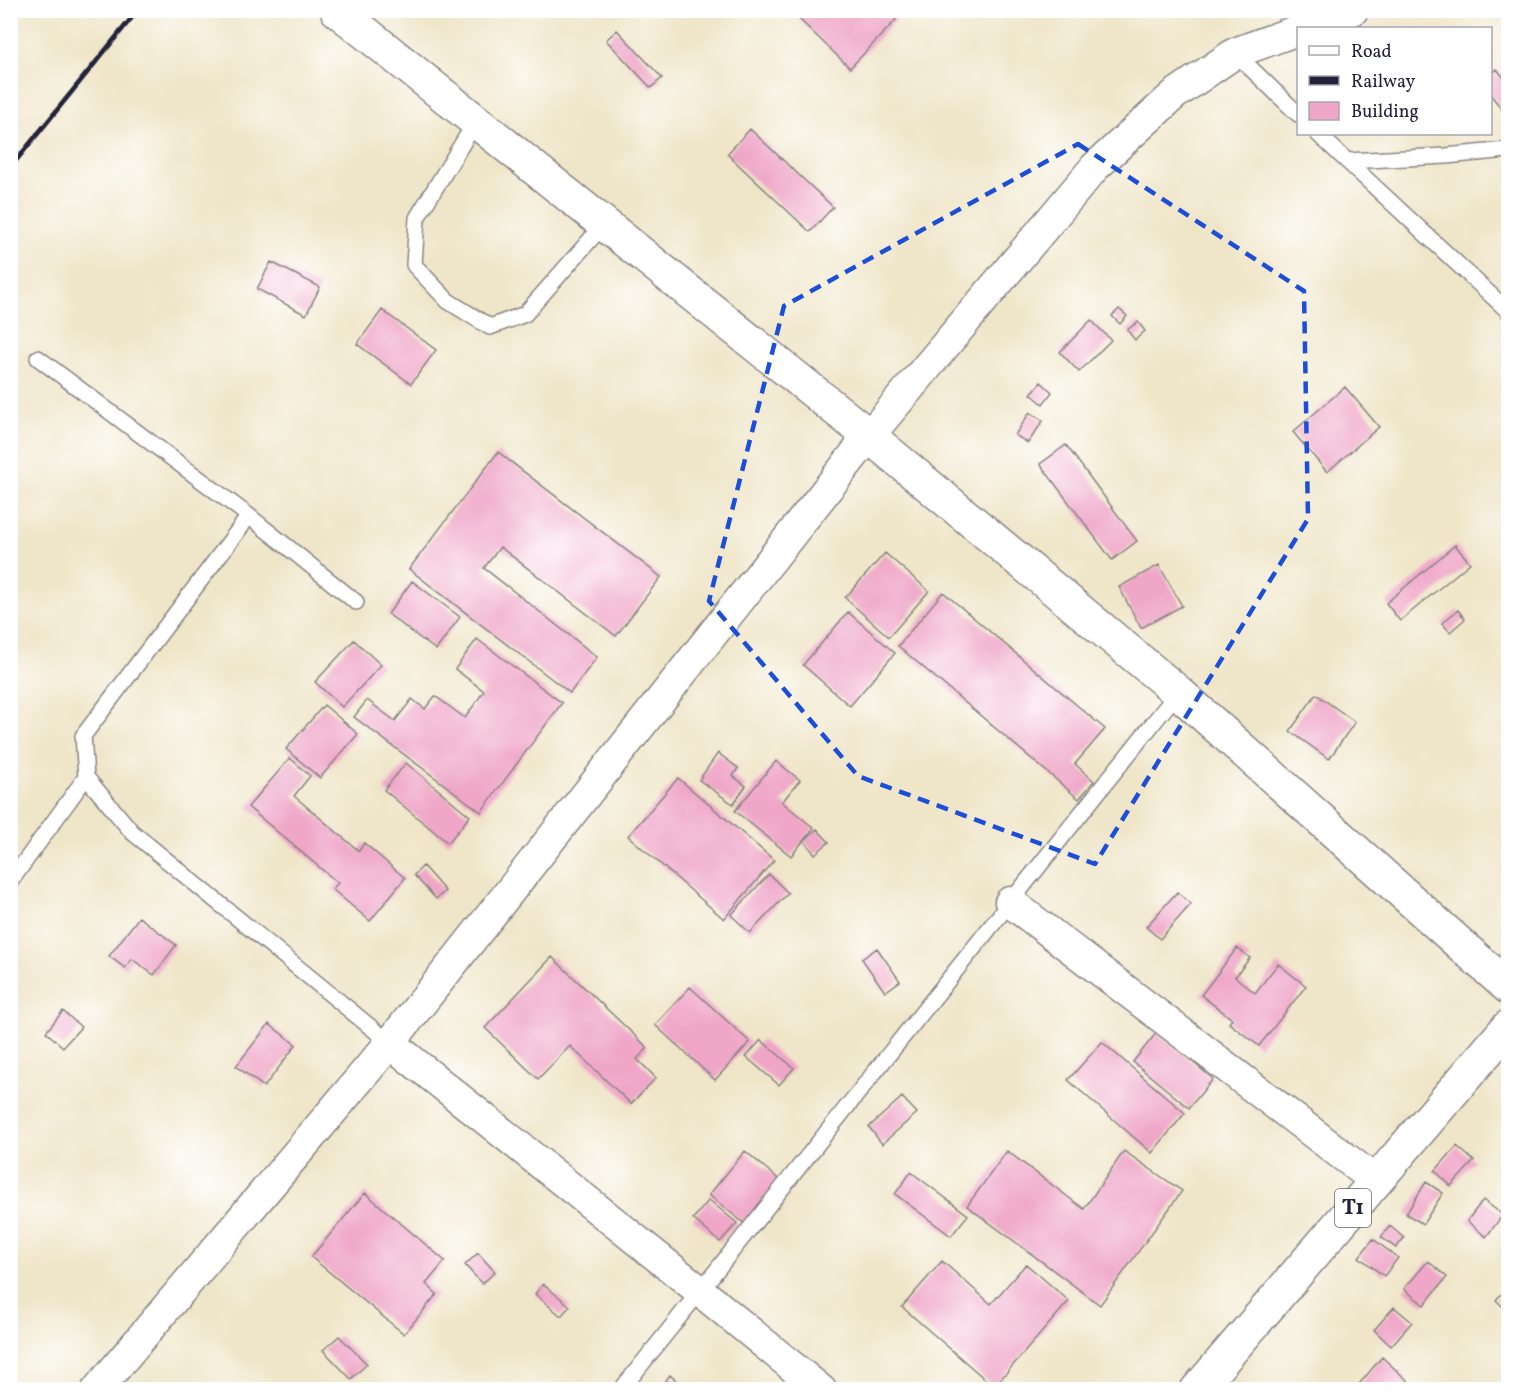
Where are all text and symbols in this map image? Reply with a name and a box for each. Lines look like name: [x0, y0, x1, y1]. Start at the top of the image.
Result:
legend: [1297, 27, 1492, 135]
text: Road: [1351, 40, 1392, 65]
text: Railway: [1351, 70, 1415, 95]
text: Building: [1351, 100, 1419, 125]
road number: T1: [1335, 1189, 1371, 1227]

